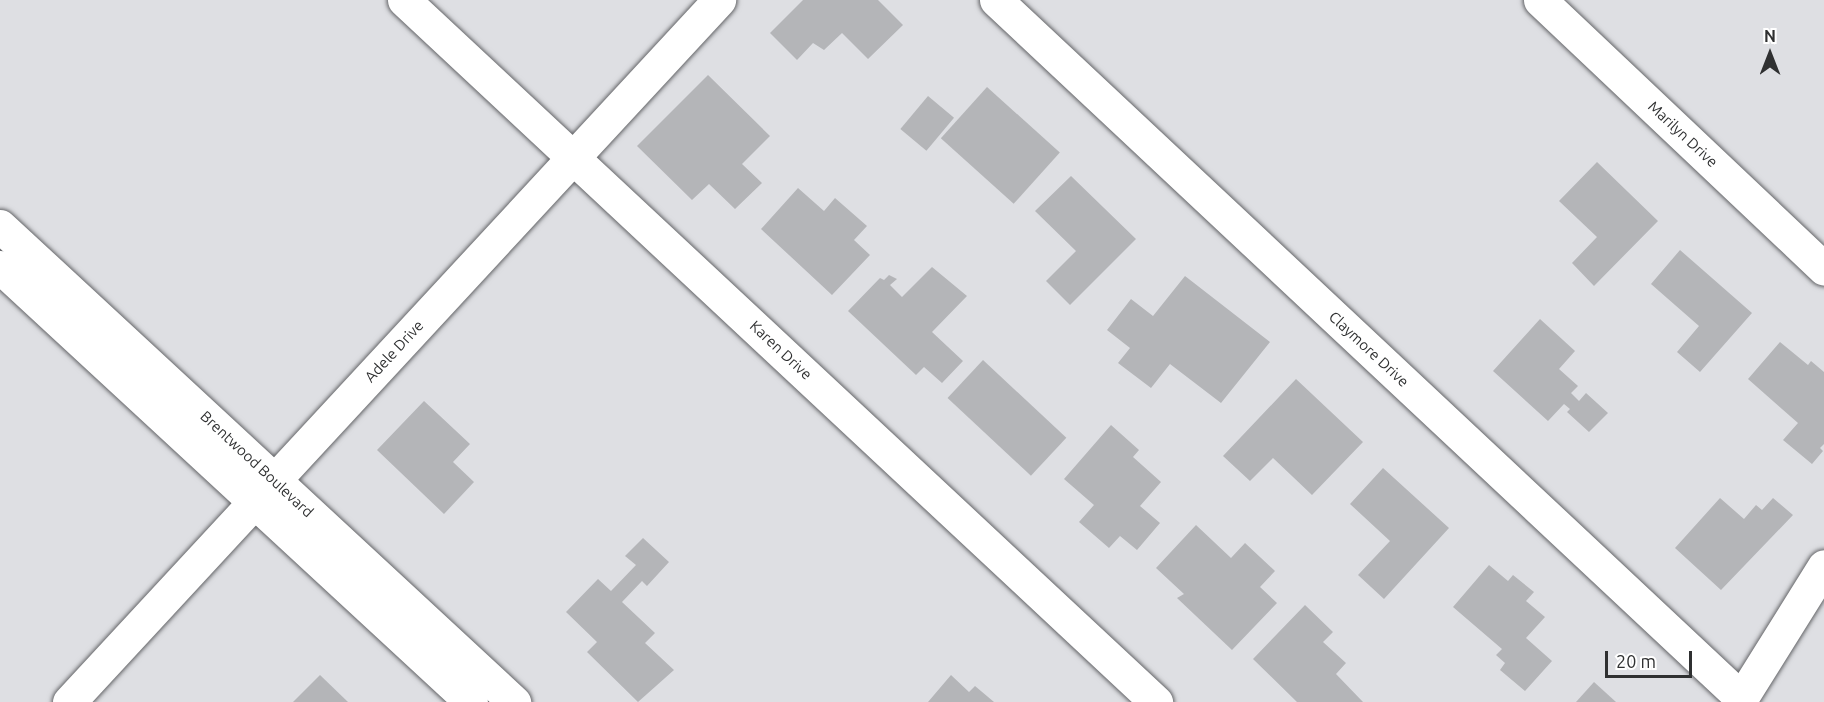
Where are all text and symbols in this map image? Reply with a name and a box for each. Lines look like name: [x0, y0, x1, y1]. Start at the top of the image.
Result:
north arrow: [1740, 24, 1800, 84]
text: N: [1764, 27, 1776, 45]
street label: Marilyn Drive: [1644, 97, 1722, 171]
street label: Claymore Drive: [1325, 307, 1413, 391]
street label: Adele Drive: [361, 316, 427, 386]
street label: Karen Drive: [746, 317, 816, 383]
street label: Brentwood Boulevard: [197, 407, 317, 521]
scale bar: [1608, 639, 1695, 677]
text: 20 m: [1616, 651, 1656, 671]

